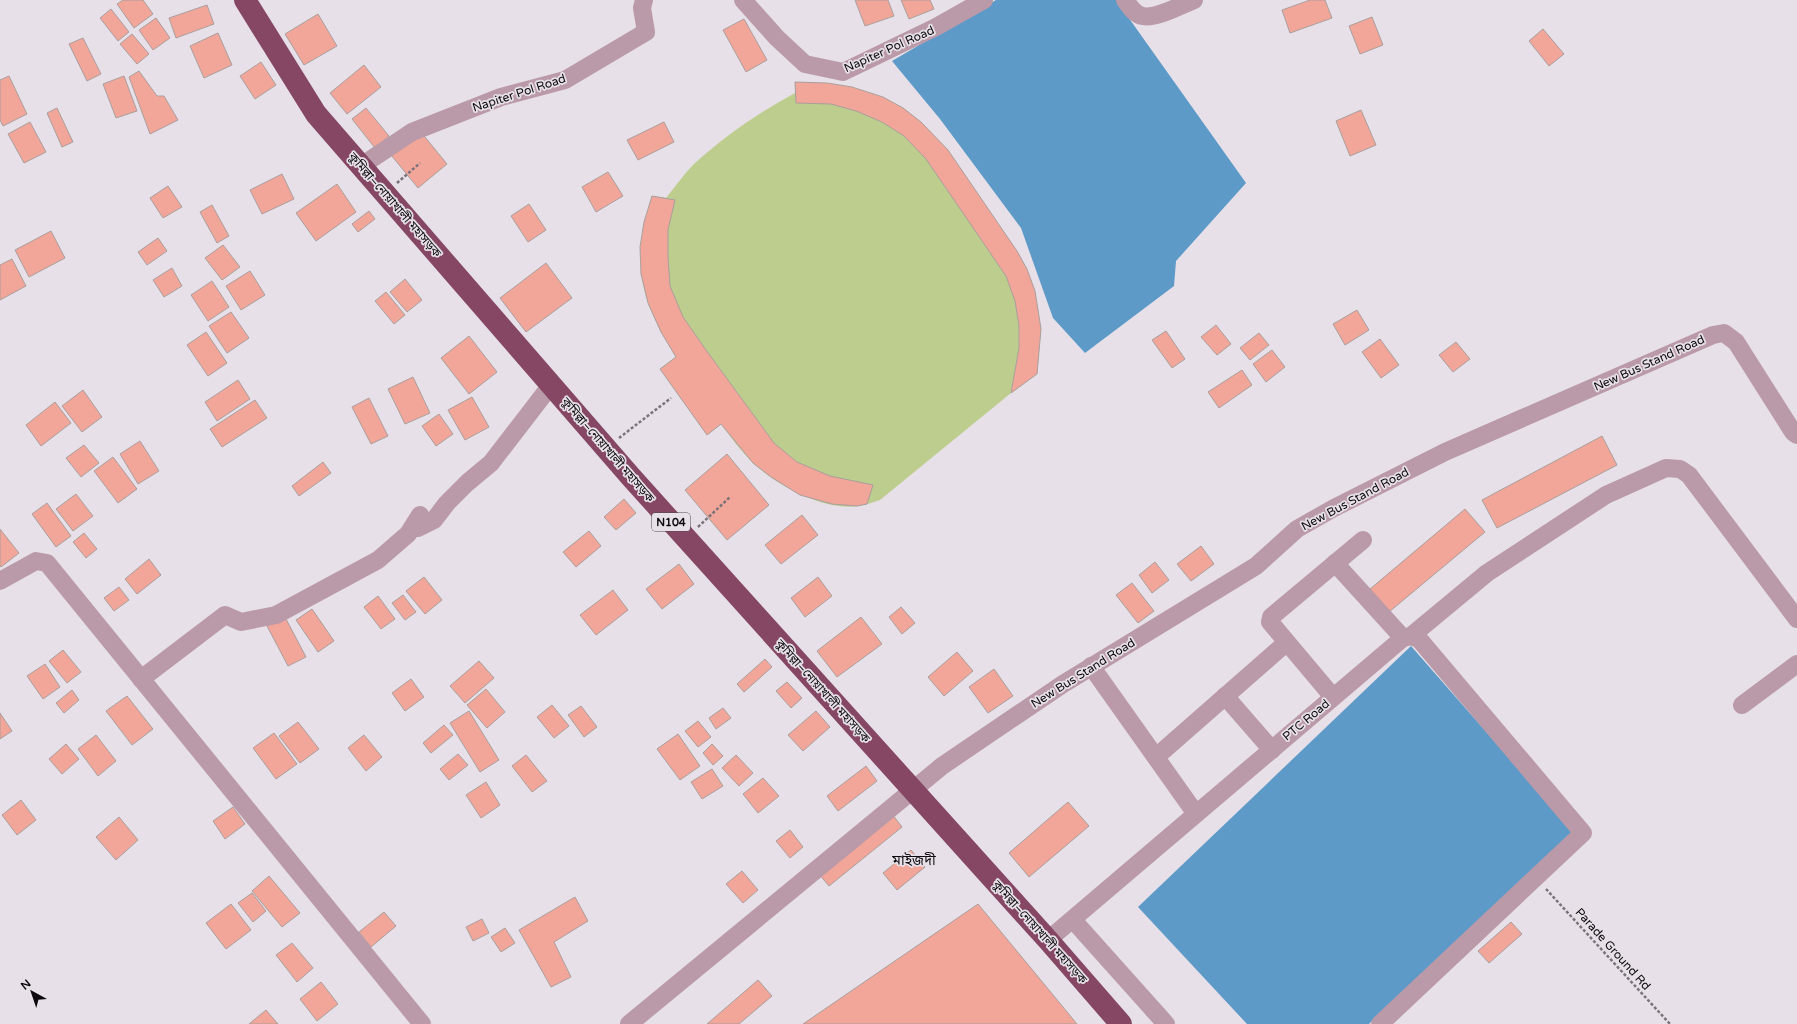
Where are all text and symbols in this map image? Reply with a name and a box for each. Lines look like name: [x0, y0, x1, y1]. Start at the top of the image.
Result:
street label: Napiter Pol Road: [842, 23, 936, 75]
street label: Napiter Pol Road: [471, 71, 567, 115]
street label: কুমিল্লা–নোয়াখালী মহাসড়ক: [344, 148, 445, 261]
street label: New Bus Stand Road: [1591, 332, 1707, 394]
street label: কুমিল্লা–নোয়াখালী মহাসড়ক: [557, 393, 658, 506]
street label: New Bus Stand Road: [1299, 465, 1411, 533]
road number: N104: [652, 513, 690, 531]
street label: কুমিল্লা–নোয়াখালী মহাসড়ক: [772, 635, 874, 746]
street label: New Bus Stand Road: [1028, 635, 1138, 711]
street label: PTC Road: [1280, 696, 1332, 744]
district label: মাইজদী: [891, 852, 936, 869]
street label: কুমিল্লা–নোয়াখালী মহাসড়ক: [989, 876, 1091, 987]
street label: Parade Ground Rd: [1572, 905, 1654, 993]
north arrow: [12, 972, 52, 1012]
text: N: [18, 977, 33, 993]

